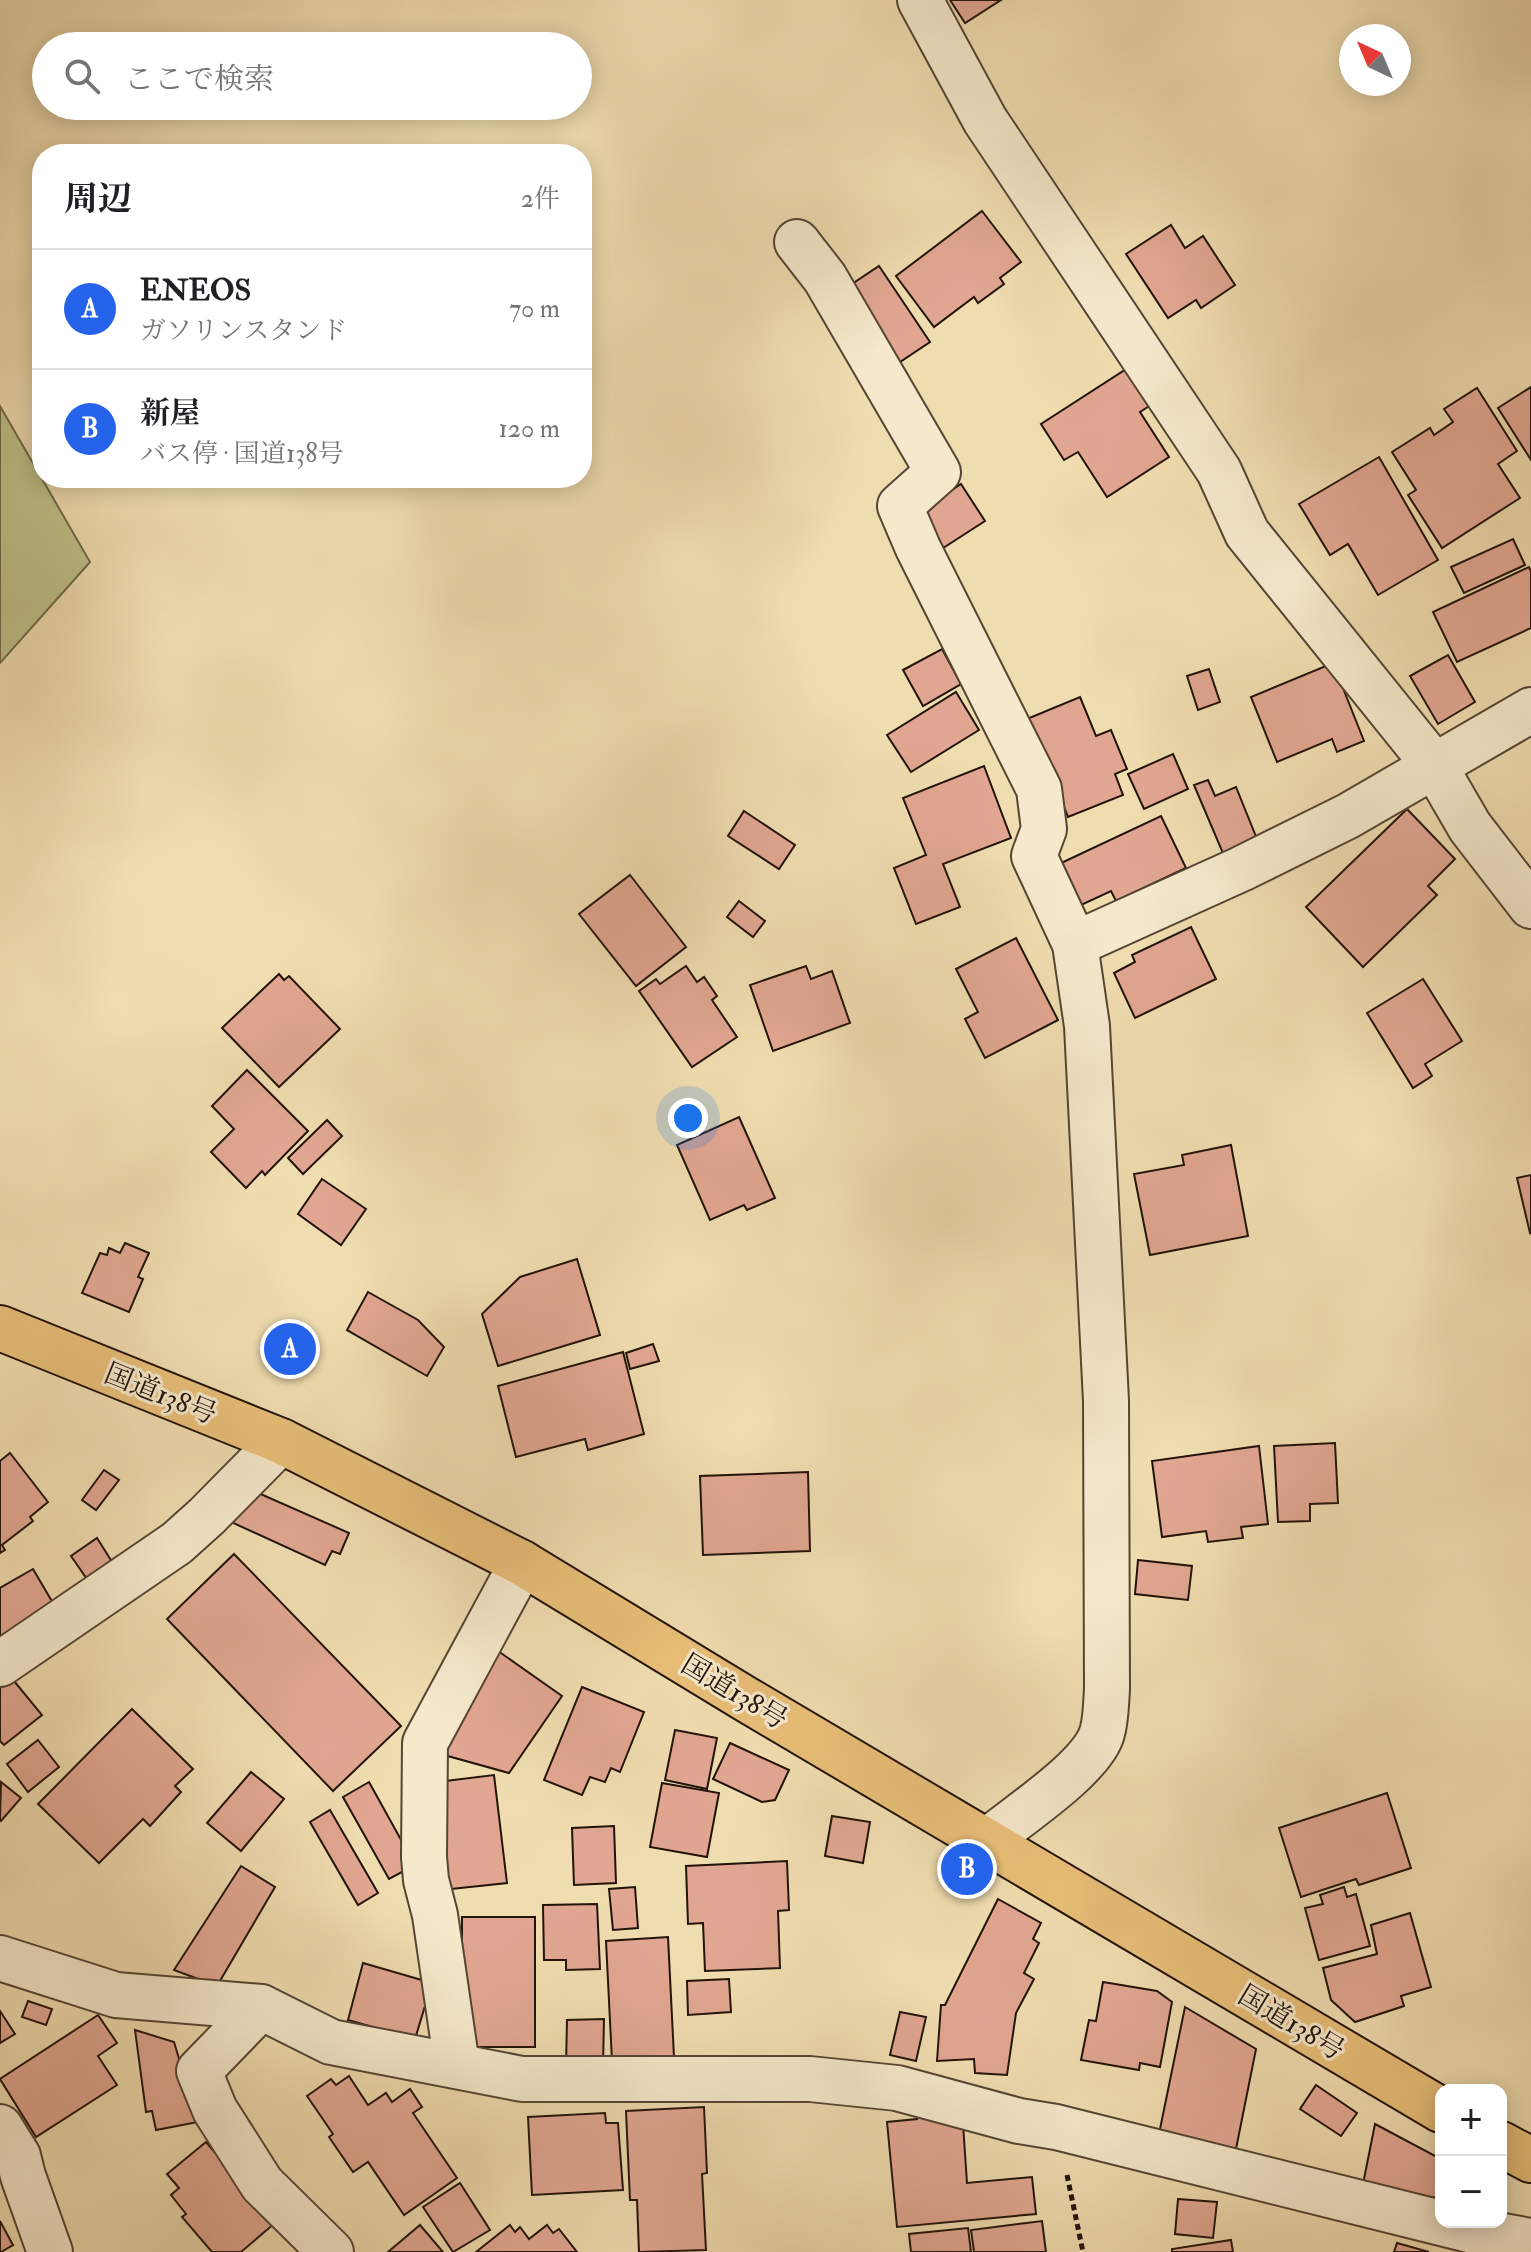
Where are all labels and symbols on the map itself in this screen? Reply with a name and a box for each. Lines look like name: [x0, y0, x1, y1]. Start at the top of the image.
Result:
north arrow: [1339, 24, 1411, 96]
your location: [668, 1098, 708, 1138]
pin: A: [264, 1319, 316, 1379]
street label: 国道138号: [99, 1356, 222, 1433]
street label: 国道138号: [675, 1647, 794, 1738]
pin: B: [941, 1839, 993, 1899]
street label: 国道138号: [1232, 1978, 1351, 2069]

